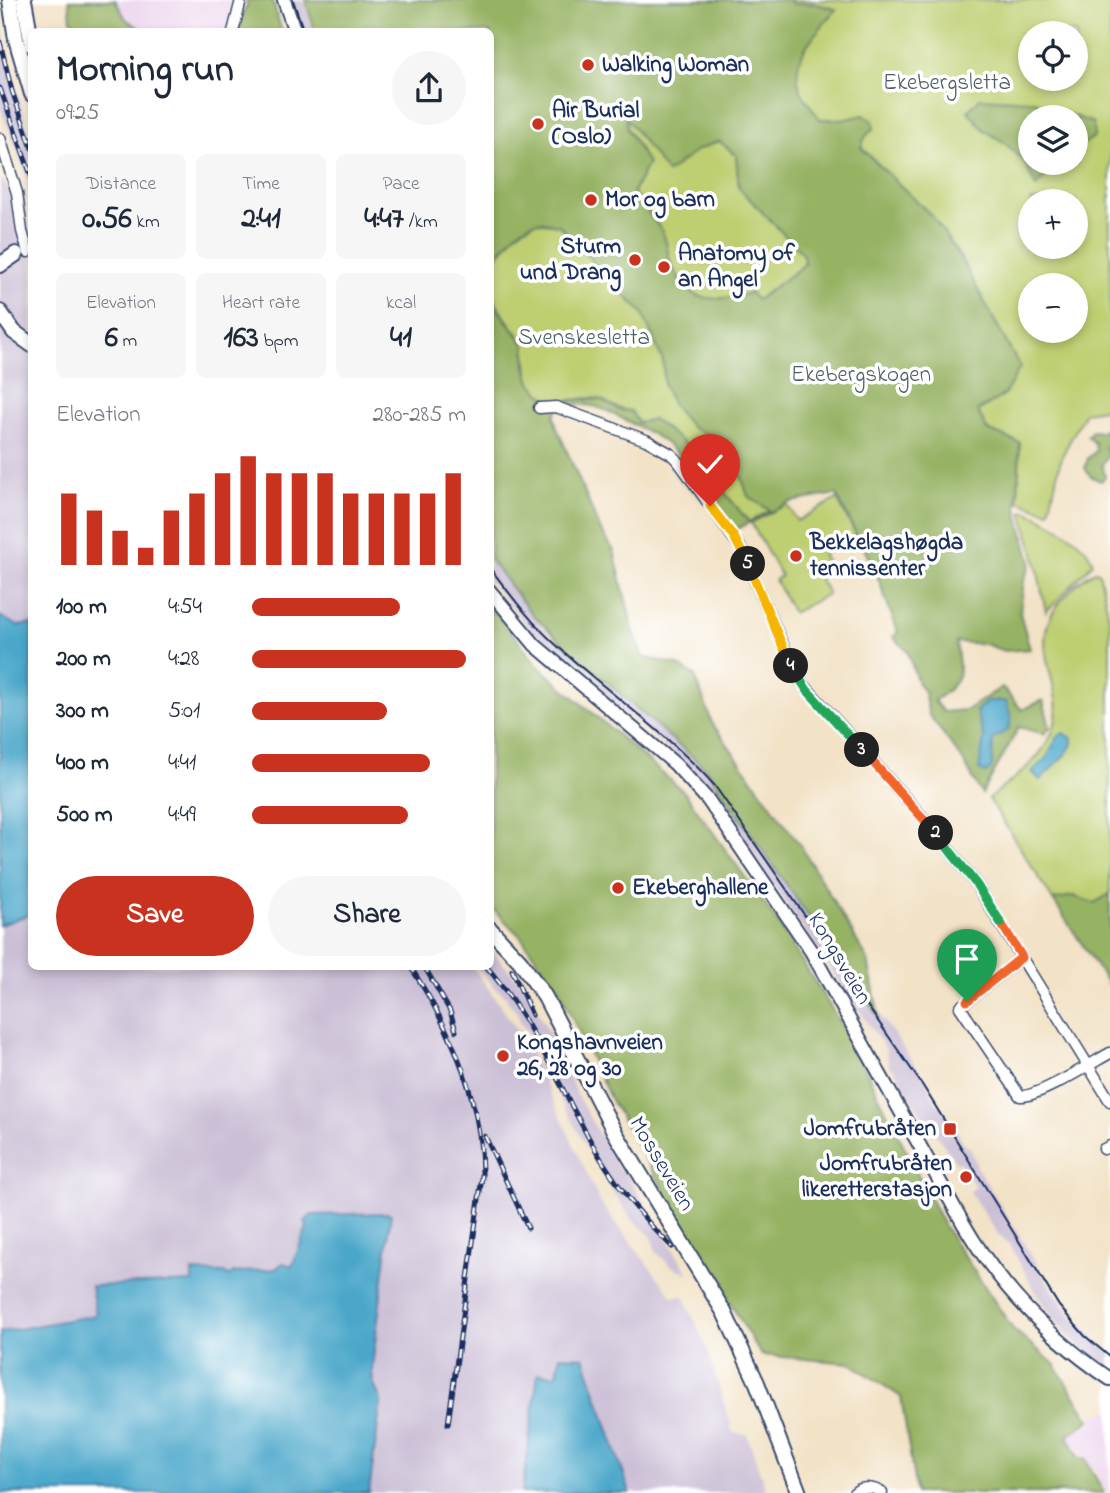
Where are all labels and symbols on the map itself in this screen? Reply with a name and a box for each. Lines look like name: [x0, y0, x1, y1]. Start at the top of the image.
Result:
place label: Walking Woman: [602, 49, 749, 84]
marker: Walking Woman: [580, 57, 596, 73]
park label: Ekebergsletta: [883, 67, 1011, 101]
place label: Air Burial (Oslo): [552, 95, 639, 154]
marker: Air Burial (Oslo): [530, 116, 546, 132]
place label: Mor og barn: [605, 184, 715, 219]
marker: Mor og barn: [583, 192, 599, 208]
place label: Sturm und Drang: [520, 231, 621, 292]
place label: Anatomy of an Angel: [678, 238, 796, 299]
marker: Sturm und Drang: [627, 252, 643, 268]
marker: Anatomy of an Angel: [656, 259, 672, 275]
park label: Svenskesletta: [518, 322, 650, 355]
park label: Ekebergskogen: [791, 359, 931, 393]
pin: [680, 434, 740, 506]
place label: Bekkelagshøgda tennissenter: [809, 527, 963, 586]
pin: 5: [730, 546, 766, 582]
marker: Bekkelagshøgda tennissenter: [788, 548, 804, 564]
pin: 4: [774, 648, 808, 684]
pin: 3: [844, 732, 880, 768]
pin: 2: [918, 816, 954, 850]
place label: Ekeberghallene: [632, 872, 769, 907]
marker: Ekeberghallene: [610, 880, 626, 896]
street label: Kongsveien: [798, 907, 879, 1012]
pin: [937, 929, 997, 1001]
place label: Kongshavnveien 26, 28 og 30: [516, 1027, 663, 1088]
marker: Kongshavnveien 26, 28 og 30: [495, 1048, 511, 1064]
street label: Mosseveien: [620, 1110, 702, 1218]
place label: Jomfrubråten: [804, 1113, 936, 1146]
marker: Jomfrubråten: [942, 1121, 958, 1137]
place label: Jomfrubråten likeretterstasjon: [802, 1148, 952, 1207]
marker: Jomfrubråten likeretterstasjon: [958, 1169, 974, 1185]

